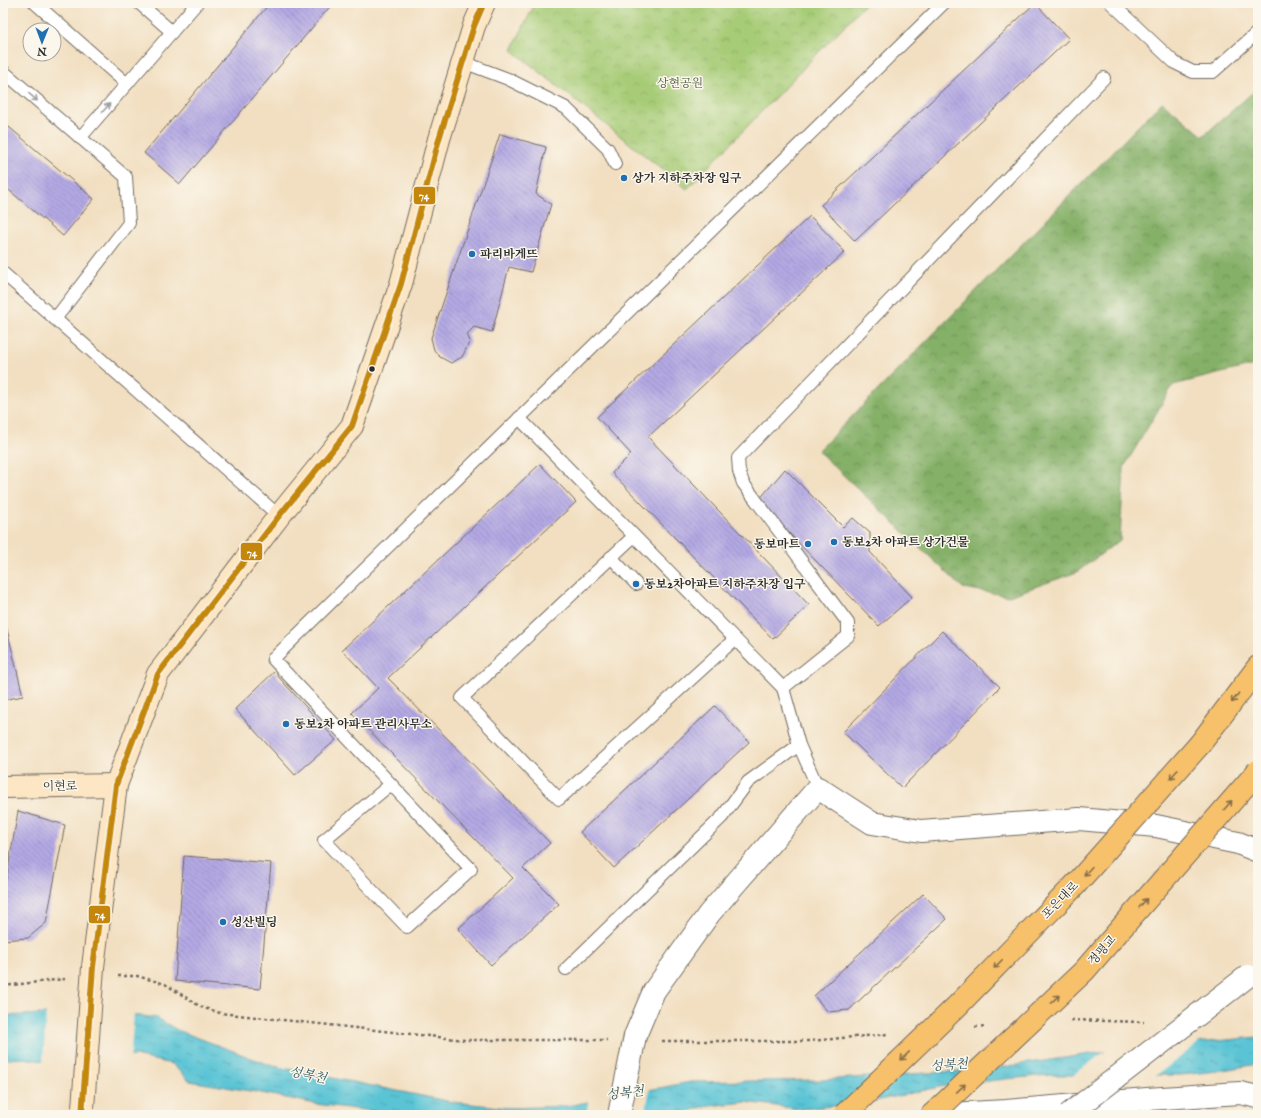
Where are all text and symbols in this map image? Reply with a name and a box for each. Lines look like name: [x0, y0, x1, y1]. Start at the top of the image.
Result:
north arrow: [22, 22, 62, 62]
text: N: [36, 44, 48, 58]
park label: 상현공원: [657, 76, 703, 91]
one-way arrow: [27, 92, 38, 101]
one-way arrow: [101, 103, 110, 114]
place label: 상가 지하주차장 입구: [632, 171, 742, 186]
marker: 상가 지하주차장 입구: [619, 173, 629, 183]
line badge: 74: [413, 186, 436, 205]
text: 74: [419, 189, 430, 203]
place label: 파리바게뜨: [480, 247, 538, 262]
marker: 파리바게뜨: [467, 249, 477, 259]
unlabelled marker: [367, 364, 377, 374]
place label: 동보2차 아파트 상가건물: [842, 535, 969, 550]
place label: 동보마트: [754, 537, 800, 552]
marker: 동보2차 아파트 상가건물: [829, 537, 839, 547]
marker: 동보마트: [803, 539, 813, 549]
line badge: 74: [240, 542, 263, 561]
text: 74: [247, 546, 258, 560]
place label: 동보2차아파트 지하주차장 입구: [644, 577, 806, 592]
marker: 동보2차아파트 지하주차장 입구: [631, 579, 641, 589]
one-way arrow: [1230, 693, 1239, 704]
place label: 동보2차 아파트 관리사무소: [294, 717, 433, 732]
marker: 동보2차 아파트 관리사무소: [281, 719, 291, 729]
one-way arrow: [1170, 768, 1179, 779]
street label: 이현로: [42, 779, 78, 794]
one-way arrow: [1224, 800, 1233, 810]
one-way arrow: [1083, 865, 1092, 876]
street label: 포은대로: [1039, 878, 1082, 922]
one-way arrow: [1139, 898, 1148, 908]
line badge: 74: [88, 905, 111, 924]
text: 74: [95, 908, 106, 922]
place label: 성산빌딩: [231, 915, 277, 930]
marker: 성산빌딩: [218, 917, 228, 927]
street label: 정평교: [1085, 932, 1120, 968]
one-way arrow: [993, 959, 1002, 969]
one-way arrow: [1050, 994, 1060, 1003]
one-way arrow: [900, 1051, 910, 1061]
water label: 성복천: [930, 1056, 970, 1075]
water label: 성복천: [287, 1063, 329, 1088]
water label: 성복천: [606, 1083, 646, 1104]
one-way arrow: [956, 1083, 966, 1093]

